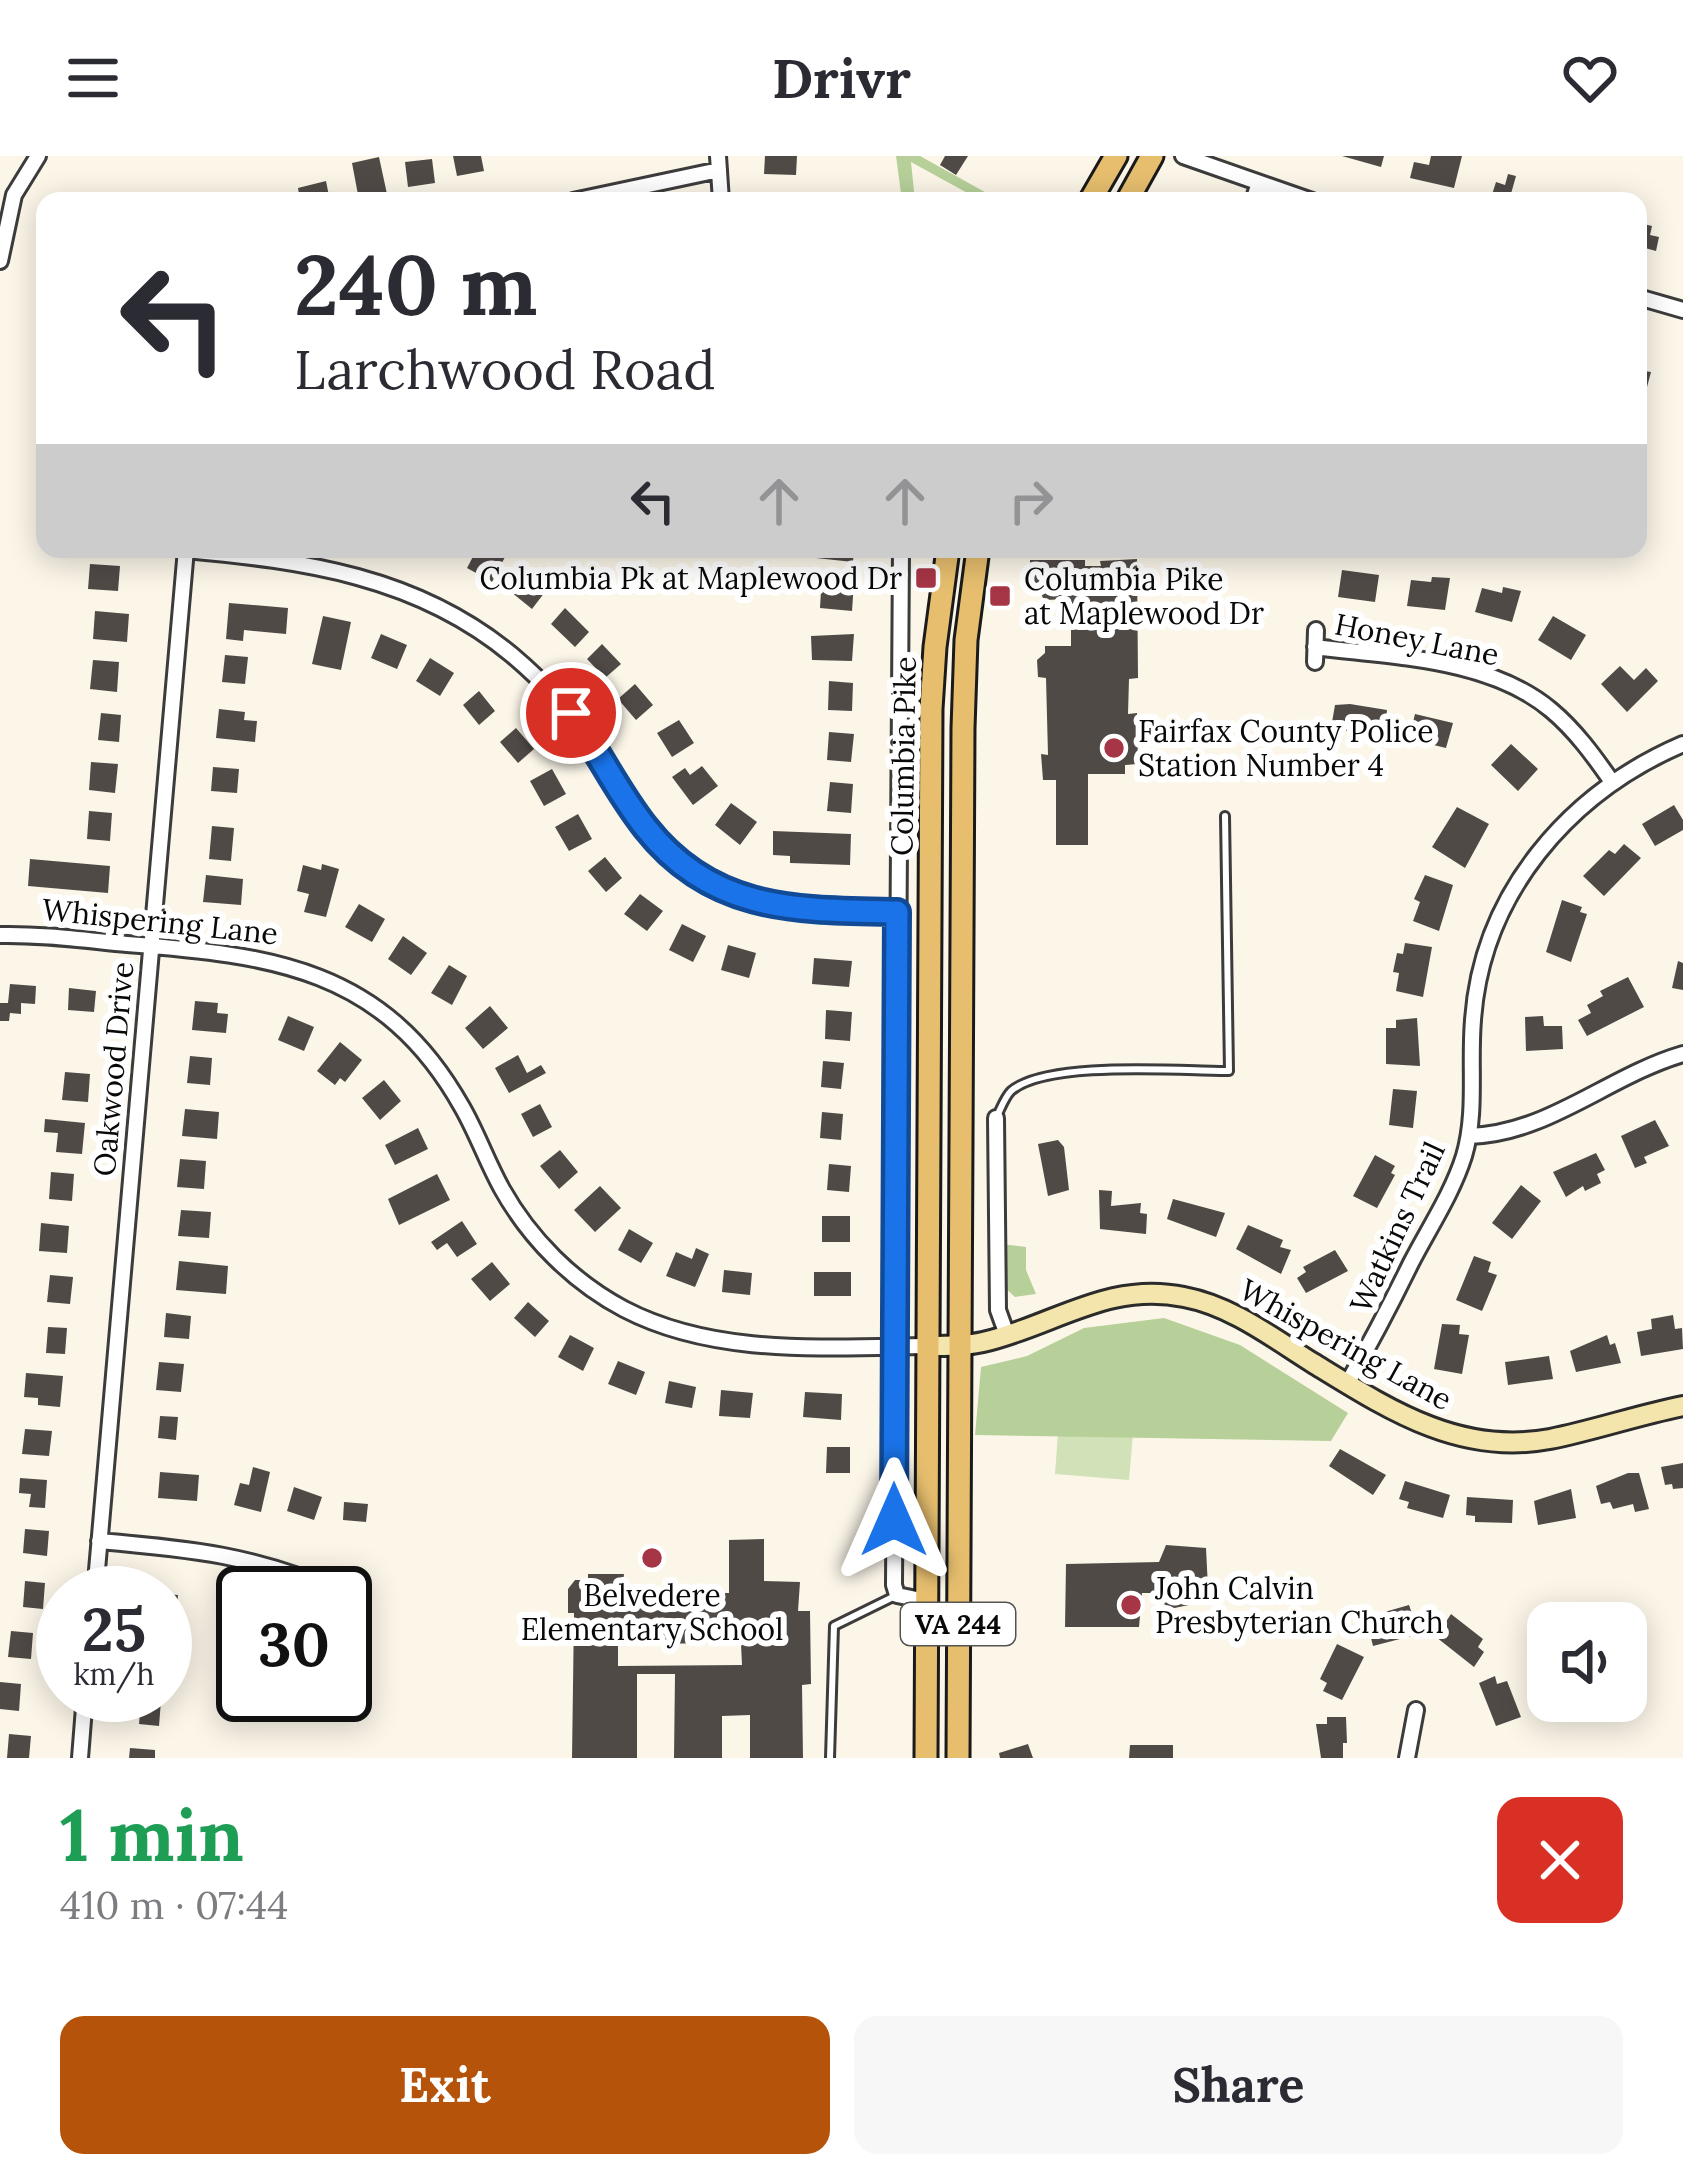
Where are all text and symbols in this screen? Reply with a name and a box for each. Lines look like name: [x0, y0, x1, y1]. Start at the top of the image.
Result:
text: Drivr: [772, 44, 911, 113]
icon: menu: [60, 45, 126, 111]
icon: heart: [1557, 45, 1623, 111]
text: 240 m: [294, 230, 538, 338]
icon: left: [96, 240, 252, 396]
text: Larchwood Road: [294, 335, 716, 404]
icon: left: [620, 468, 686, 534]
icon: ahead: [746, 468, 812, 534]
icon: ahead: [872, 468, 938, 534]
icon: right: [998, 468, 1064, 534]
place label: Columbia Pk at Maplewood Dr: [479, 559, 902, 597]
place label: Columbia Pike at Maplewood Dr: [1024, 560, 1264, 632]
marker: Columbia Pk at Maplewood Dr: [913, 565, 939, 591]
marker: Columbia Pike at Maplewood Dr: [987, 583, 1013, 609]
street label: Honey Lane: [1332, 604, 1502, 674]
street label: Columbia Pike: [882, 656, 924, 856]
pin: [520, 662, 622, 764]
icon: arrive: [538, 680, 604, 746]
place label: Fairfax County Police Station Number 4: [1138, 712, 1433, 784]
marker: Fairfax County Police Station Number 4: [1101, 735, 1127, 761]
street label: Whispering Lane: [40, 890, 280, 953]
street label: Oakwood Drive: [85, 960, 141, 1178]
street label: Watkins Trail: [1341, 1136, 1453, 1318]
street label: Whispering Lane: [1233, 1270, 1459, 1419]
position arrow: [831, 1457, 957, 1583]
marker: Belvedere Elementary School: [639, 1545, 665, 1571]
speed limit sign: 30: [216, 1566, 372, 1722]
place label: John Calvin Presbyterian Church: [1154, 1569, 1444, 1642]
place label: Belvedere Elementary School: [521, 1576, 783, 1649]
text: 25: [82, 1591, 146, 1667]
marker: John Calvin Presbyterian Church: [1118, 1592, 1144, 1618]
map controls: [1527, 1602, 1647, 1722]
button: sound: [1527, 1602, 1647, 1722]
road number: VA 244: [901, 1603, 1015, 1645]
text: km/h: [73, 1655, 155, 1693]
text: 1 min: [60, 1789, 244, 1881]
button: close: [1497, 1797, 1623, 1923]
text: 410 m · 07:44: [60, 1880, 288, 1930]
button: Exit: [60, 2016, 830, 2154]
button: Share: [854, 2016, 1623, 2154]

